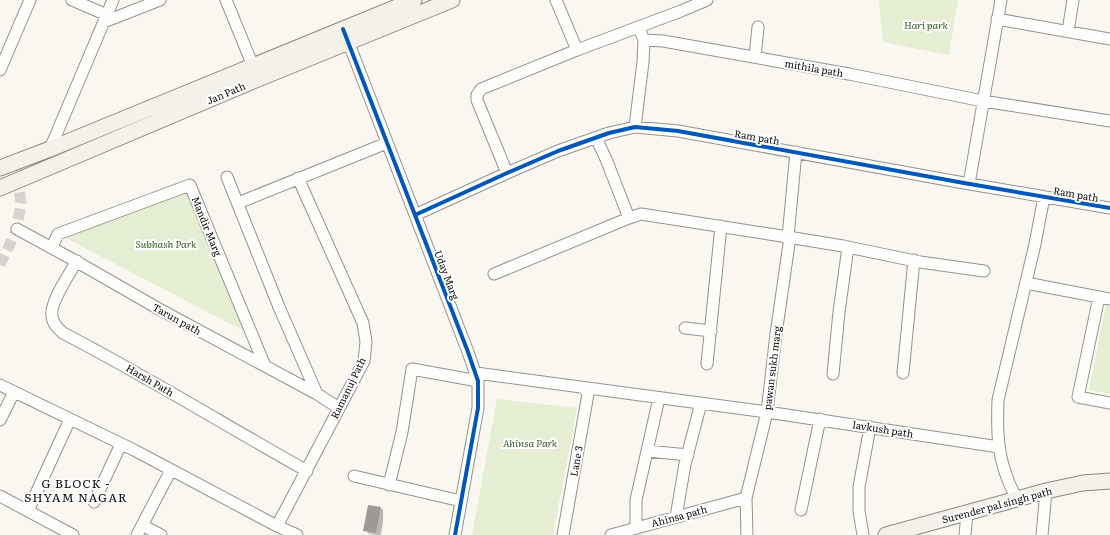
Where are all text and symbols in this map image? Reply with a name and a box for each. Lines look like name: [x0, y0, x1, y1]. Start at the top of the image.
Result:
park label: Hari park: [904, 17, 948, 32]
street label: mithila path: [784, 55, 845, 80]
street label: Jan Path: [204, 78, 248, 107]
street label: Ram path: [733, 125, 781, 148]
street label: Ram path: [1052, 182, 1100, 205]
street label: Mandir Marg: [189, 194, 226, 258]
park label: Subhash Park: [135, 236, 197, 251]
street label: Uday Marg: [431, 248, 464, 302]
street label: Tarun path: [150, 299, 205, 338]
street label: pawan sukh marg: [759, 325, 784, 411]
street label: Ramanuj Path: [326, 354, 369, 421]
street label: Harsh Path: [123, 360, 177, 400]
street label: lavkush path: [852, 416, 915, 441]
park label: Ahinsa Park: [503, 435, 558, 450]
street label: Lane 3: [565, 444, 586, 477]
district label: G BLOCK - SHYAM NAGAR: [24, 474, 128, 506]
street label: Surender pal singh path: [940, 482, 1054, 526]
street label: Ahinsa path: [649, 501, 709, 530]

